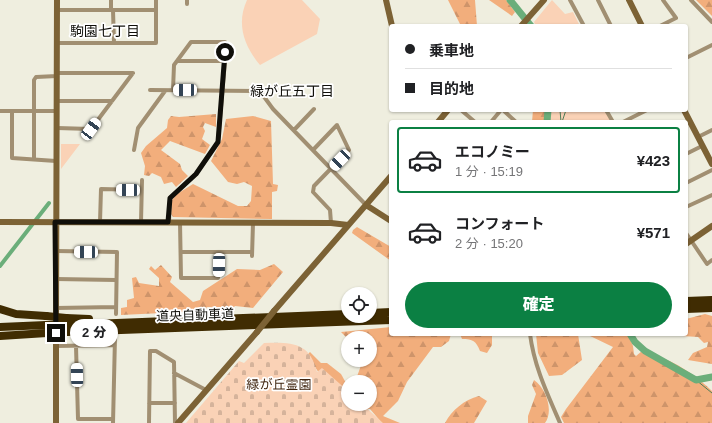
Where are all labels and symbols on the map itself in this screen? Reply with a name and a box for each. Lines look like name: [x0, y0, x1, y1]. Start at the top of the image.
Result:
district label: 駒園七丁目: [70, 23, 140, 39]
route start: [216, 43, 234, 61]
district label: 緑が丘五丁目: [250, 83, 334, 99]
car: [173, 84, 197, 96]
car: [79, 116, 103, 142]
car: [327, 147, 353, 173]
car: [116, 184, 140, 196]
car: [74, 246, 98, 258]
car: [213, 253, 225, 277]
street label: 道央自動車道: [156, 306, 234, 324]
callout: 2 分: [70, 319, 118, 347]
route end: [47, 324, 65, 342]
car: [71, 363, 83, 387]
park label: 緑が丘霊園: [246, 377, 312, 392]

